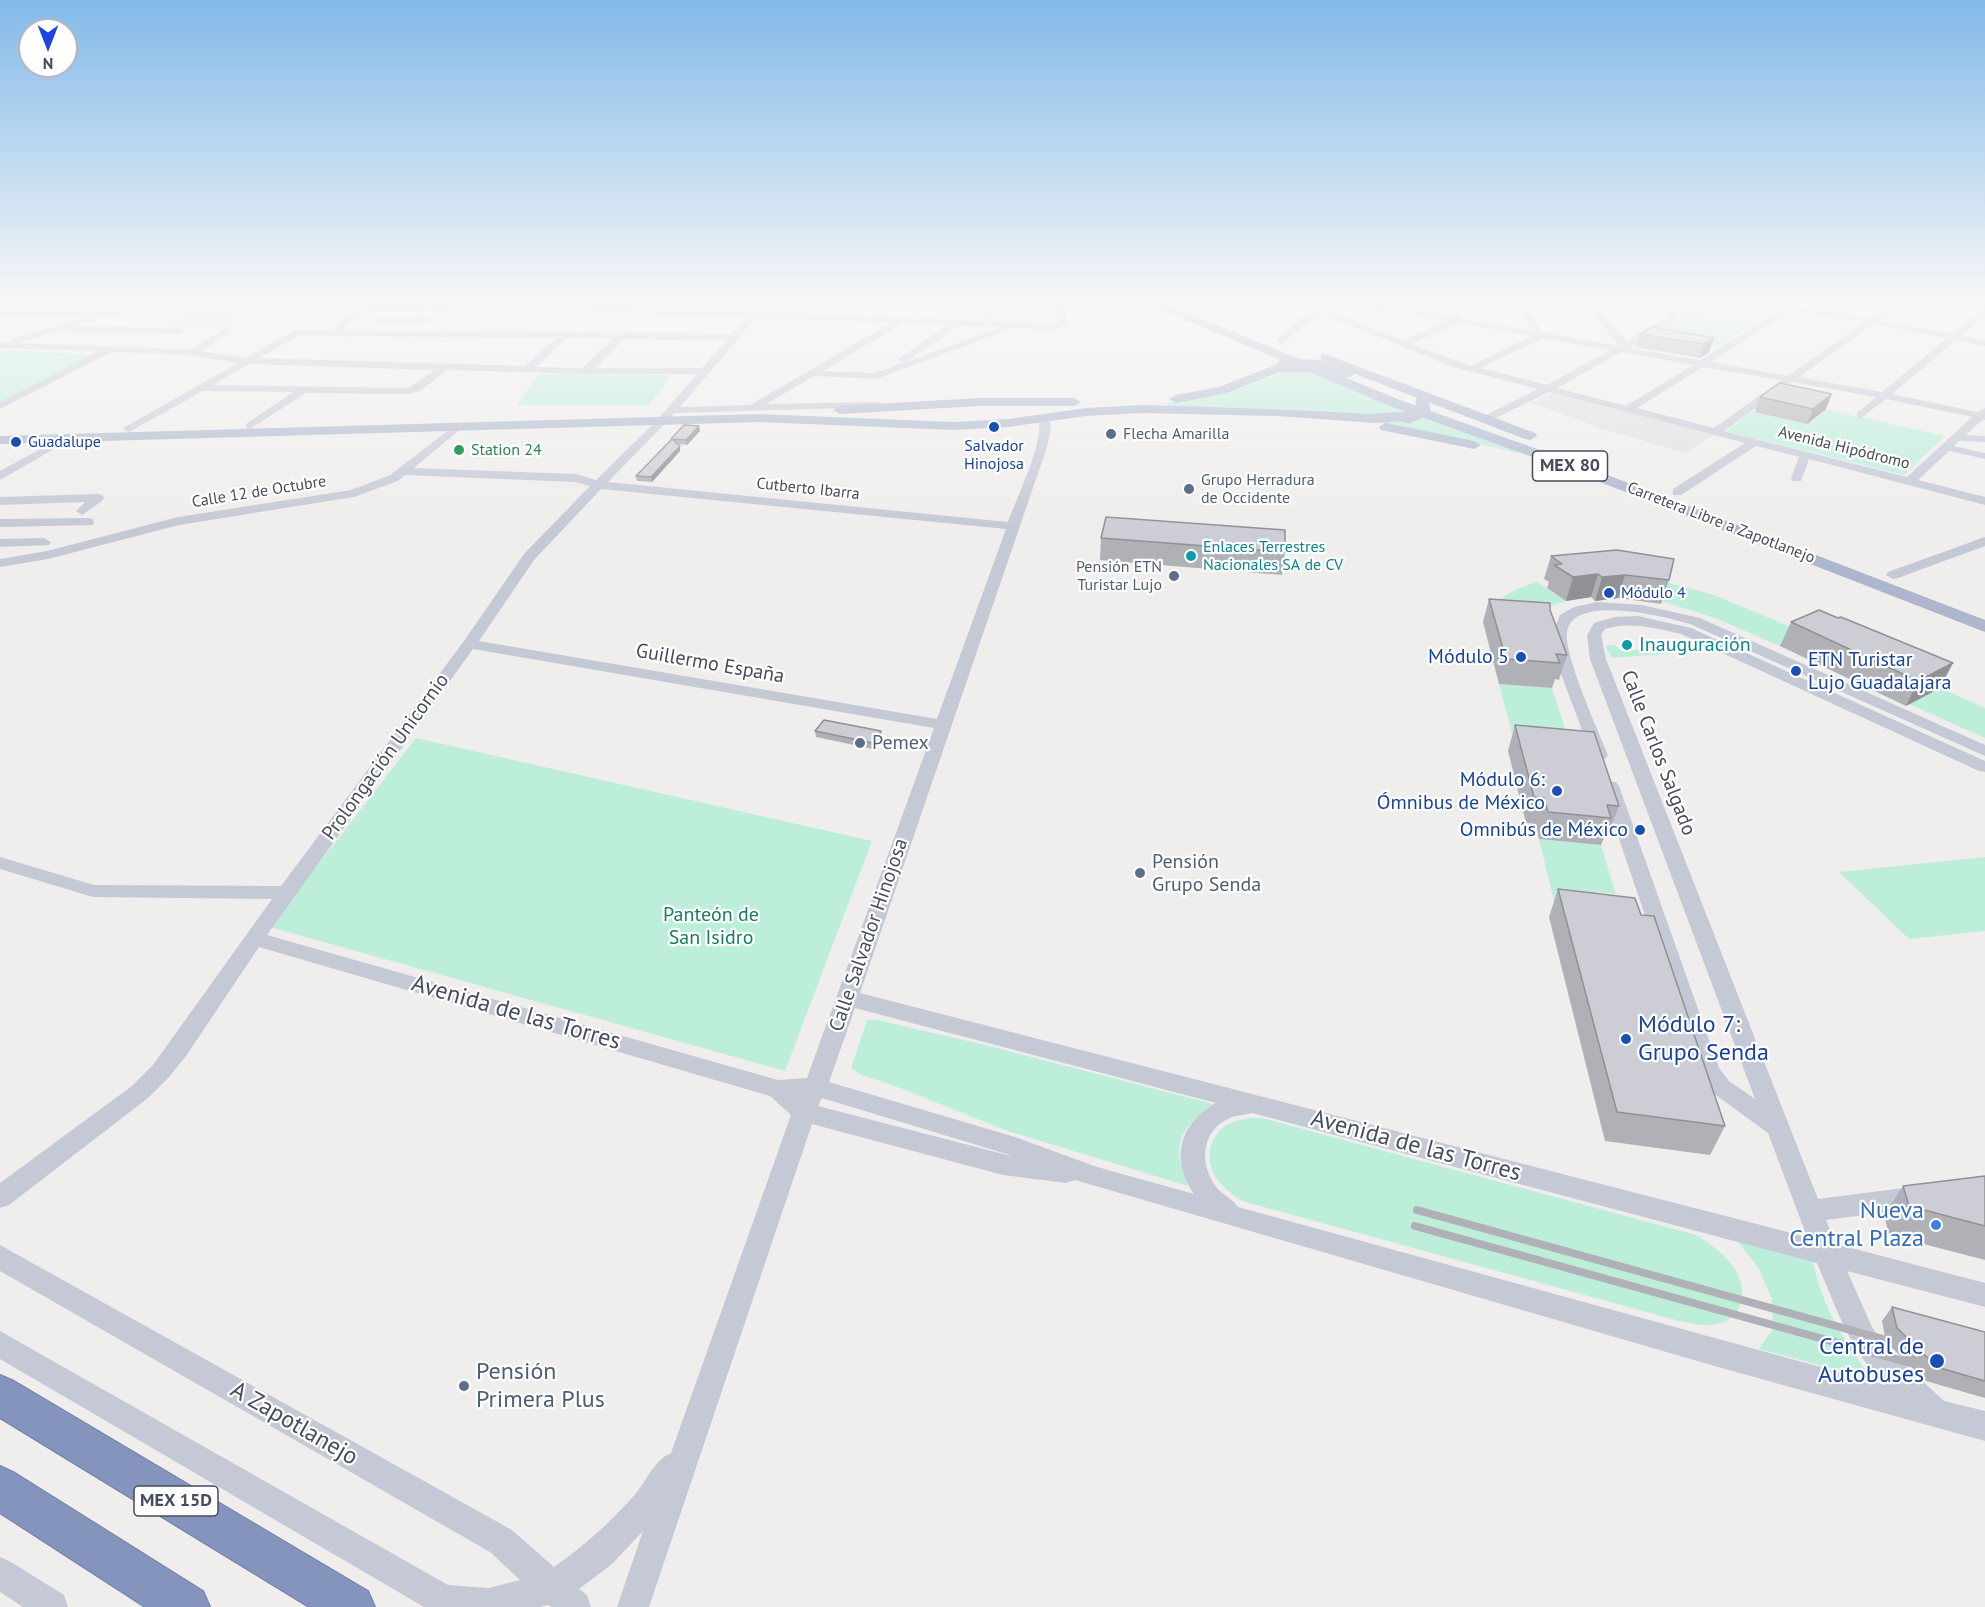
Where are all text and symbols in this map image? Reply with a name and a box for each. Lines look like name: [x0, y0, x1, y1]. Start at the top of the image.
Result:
north arrow: [18, 18, 78, 78]
text: N: [43, 54, 53, 74]
marker: Salvador Hinojosa: [987, 420, 1001, 434]
street label: Avenida Hipódromo: [1776, 422, 1912, 474]
place label: Flecha Amarilla: [1123, 424, 1229, 444]
marker: Flecha Amarilla: [1104, 427, 1118, 441]
place label: Guadalupe: [28, 432, 101, 452]
marker: Guadalupe: [9, 435, 23, 449]
place label: Salvador Hinojosa: [964, 436, 1024, 474]
place label: Station 24: [471, 440, 542, 460]
marker: Station 24: [452, 443, 466, 457]
road number: MEX 80: [1532, 451, 1608, 481]
place label: Grupo Herradura de Occidente: [1201, 470, 1315, 508]
street label: Calle 12 de Octubre: [190, 472, 328, 512]
street label: Cutberto Ibarra: [755, 474, 861, 504]
street label: Carretera Libre a Zapotlanejo: [1624, 478, 1818, 568]
marker: Grupo Herradura de Occidente: [1182, 482, 1196, 496]
place label: Enlaces Terrestres Nacionales SA de CV: [1203, 537, 1343, 575]
marker: Enlaces Terrestres Nacionales SA de CV: [1184, 549, 1198, 563]
place label: Pensión ETN Turistar Lujo: [1076, 557, 1162, 595]
marker: Pensión ETN Turistar Lujo: [1167, 569, 1181, 583]
place label: Módulo 4: [1621, 583, 1686, 603]
marker: Módulo 4: [1602, 586, 1616, 600]
place label: Inauguración: [1639, 633, 1751, 657]
marker: Inauguración: [1620, 638, 1634, 652]
street label: Guillermo España: [634, 639, 786, 689]
place label: Módulo 5: [1428, 645, 1509, 669]
place label: ETN Turistar Lujo Guadalajara: [1808, 648, 1951, 695]
marker: Módulo 5: [1514, 650, 1528, 664]
marker: ETN Turistar Lujo Guadalajara: [1789, 664, 1803, 678]
street label: Calle Carlos Salgado: [1615, 667, 1701, 839]
street label: Prolongación Unicornio: [318, 669, 454, 845]
place label: Pemex: [872, 731, 929, 755]
marker: Pemex: [853, 736, 867, 750]
place label: Módulo 6: Ómnibus de México: [1377, 768, 1545, 815]
marker: Módulo 6: Ómnibus de México: [1550, 784, 1564, 798]
place label: Omnibús de México: [1460, 818, 1628, 842]
marker: Omnibús de México: [1633, 823, 1647, 837]
street label: Calle Salvador Hinojosa: [825, 835, 913, 1035]
place label: Pensión Grupo Senda: [1152, 850, 1261, 897]
marker: Pensión Grupo Senda: [1133, 866, 1147, 880]
park label: Panteón de San Isidro: [663, 903, 759, 950]
street label: Avenida de las Torres: [408, 969, 624, 1057]
place label: Módulo 7: Grupo Senda: [1638, 1011, 1769, 1067]
marker: Módulo 7: Grupo Senda: [1619, 1032, 1633, 1046]
street label: Avenida de las Torres: [1308, 1104, 1524, 1188]
place label: Nueva Central Plaza: [1789, 1197, 1924, 1253]
marker: Nueva Central Plaza: [1929, 1218, 1943, 1232]
place label: Central de Autobuses: [1818, 1333, 1924, 1389]
marker: Central de Autobuses: [1928, 1352, 1946, 1370]
place label: Pensión Primera Plus: [476, 1358, 605, 1414]
street label: A Zapotlanejo: [225, 1376, 363, 1472]
marker: Pensión Primera Plus: [457, 1379, 471, 1393]
road number: MEX 15D: [134, 1486, 218, 1516]

